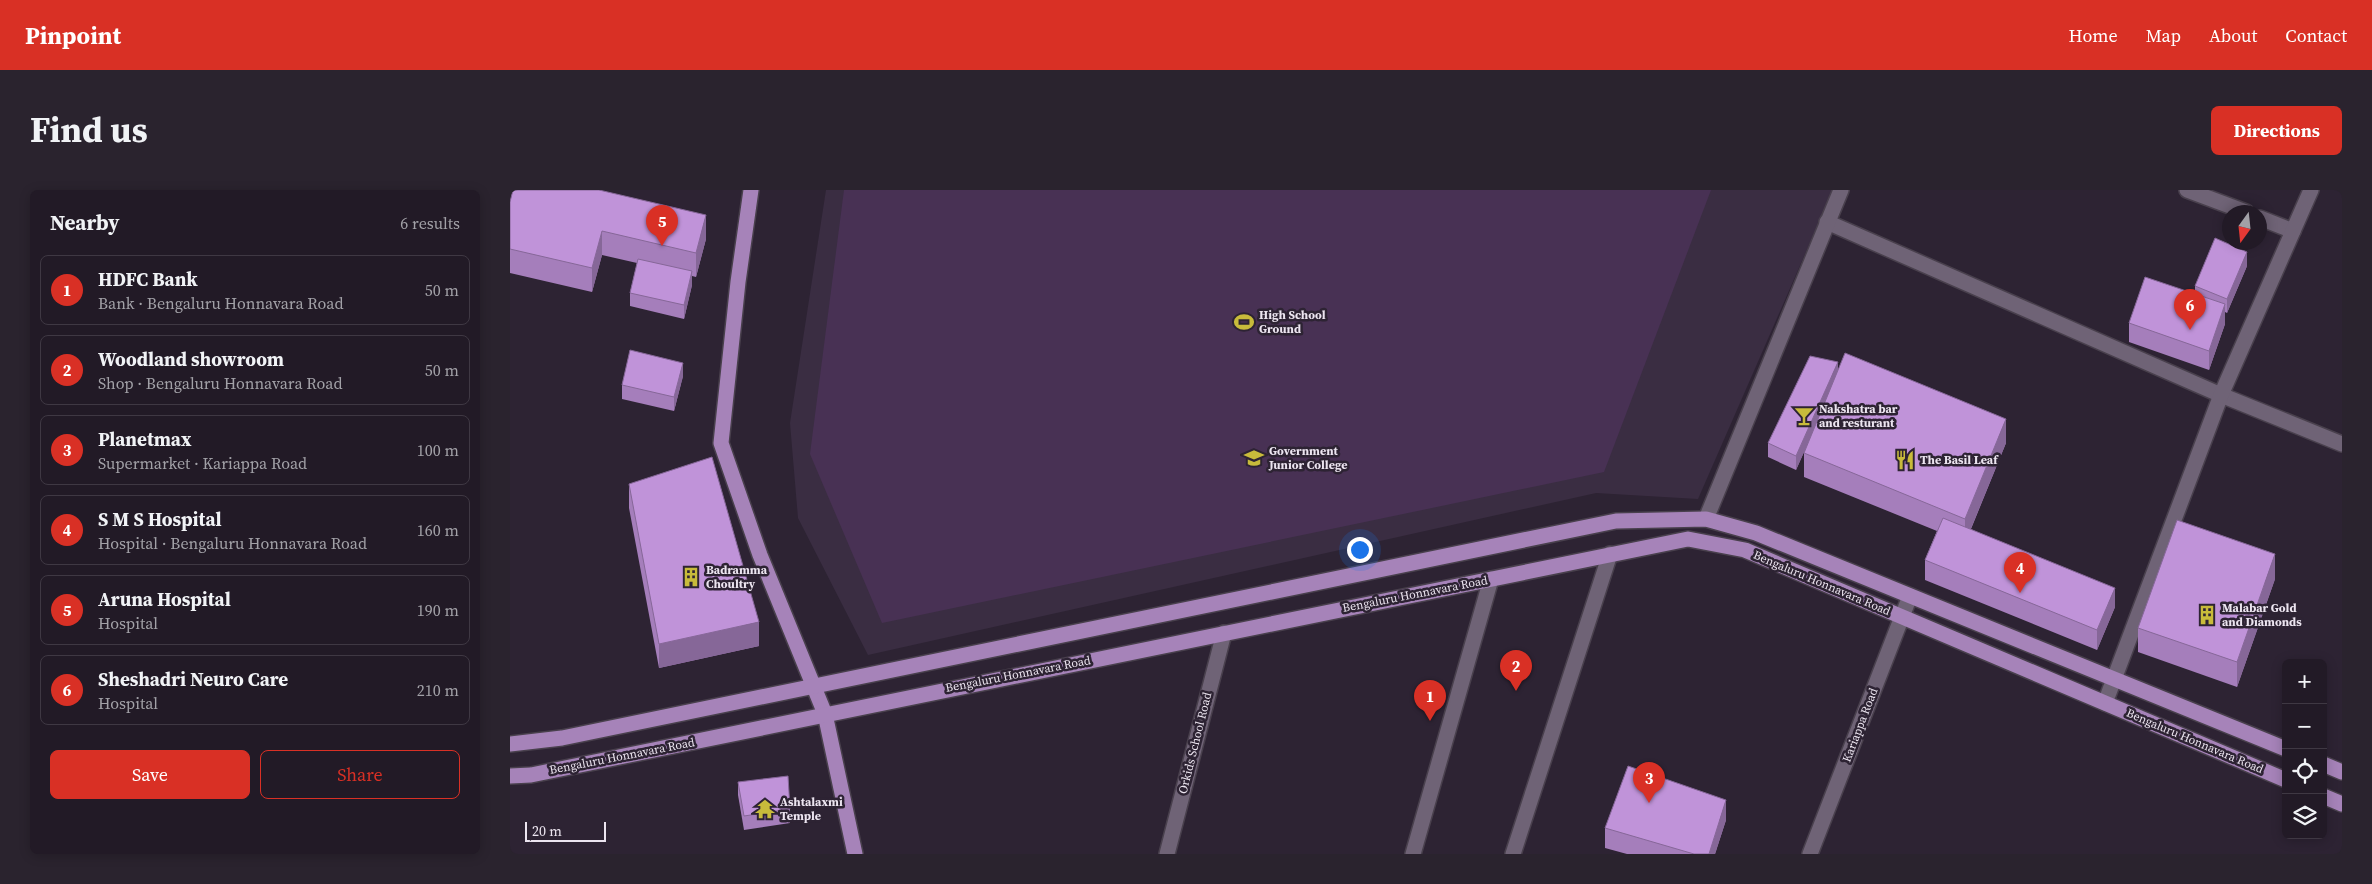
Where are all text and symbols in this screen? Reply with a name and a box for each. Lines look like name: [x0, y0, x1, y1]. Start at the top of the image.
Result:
text: Pinpoint: [25, 19, 121, 52]
text: Home: [2069, 23, 2118, 48]
text: Map: [2146, 23, 2181, 48]
text: About: [2209, 23, 2257, 48]
text: Contact: [2285, 23, 2347, 48]
text: Find us: [30, 106, 148, 154]
button: Directions: [2211, 106, 2342, 155]
pin: 5: [646, 205, 678, 246]
north arrow: [2222, 205, 2267, 250]
text: Nearby: [50, 208, 120, 237]
text: 6 results: [400, 212, 460, 234]
text: HDFC Bank: [98, 266, 198, 292]
text: 1: [63, 279, 71, 301]
text: 50 m: [425, 279, 459, 301]
pin: 6: [2174, 289, 2206, 330]
text: Bank · Bengaluru Honnavara Road: [98, 292, 344, 314]
place label: High School Ground: [1259, 307, 1326, 337]
sports icon: High School Ground: [1233, 311, 1255, 333]
text: Woodland showroom: [98, 346, 284, 372]
text: 2: [63, 359, 71, 381]
text: 50 m: [425, 359, 459, 381]
text: Shop · Bengaluru Honnavara Road: [98, 372, 343, 394]
place label: Nakshatra bar and resturant: [1819, 401, 1898, 431]
bar icon: Nakshatra bar and resturant: [1793, 405, 1815, 427]
text: Planetmax: [98, 426, 191, 452]
text: 3: [63, 439, 71, 461]
text: 100 m: [417, 439, 459, 461]
place label: Government Junior College: [1268, 443, 1347, 473]
school or university icon: Government Junior College: [1243, 447, 1265, 469]
restaurant icon: The Basil Leaf: [1894, 449, 1916, 471]
text: Supermarket · Kariappa Road: [98, 452, 307, 474]
place label: The Basil Leaf: [1920, 452, 1999, 468]
text: S M S Hospital: [98, 506, 222, 532]
text: 4: [63, 519, 71, 541]
text: 160 m: [417, 519, 459, 541]
text: Hospital · Bengaluru Honnavara Road: [98, 532, 367, 554]
your location: [1347, 537, 1373, 563]
street label: Bengaluru Honnavara Road: [1751, 547, 1893, 619]
pin: 4: [2004, 552, 2036, 593]
place label: Badramma Choultry: [706, 562, 768, 592]
building icon: Badramma Choultry: [680, 566, 702, 588]
street label: Bengaluru Honnavara Road: [1341, 572, 1489, 616]
text: Aruna Hospital: [98, 586, 231, 612]
text: 5: [63, 599, 71, 621]
text: 190 m: [417, 599, 459, 621]
place label: Malabar Gold and Diamonds: [2222, 600, 2302, 630]
building icon: Malabar Gold and Diamonds: [2196, 604, 2218, 626]
text: Hospital: [98, 612, 158, 634]
pin: 2: [1500, 650, 1532, 691]
street label: Bengaluru Honnavara Road: [944, 652, 1092, 696]
map controls: [2282, 659, 2327, 839]
button: +: [2282, 659, 2327, 704]
text: Sheshadri Neuro Care: [98, 666, 288, 692]
text: 6: [63, 679, 71, 701]
text: 210 m: [417, 679, 459, 701]
pin: 1: [1414, 680, 1446, 721]
street label: Kariappa Road: [1838, 685, 1882, 764]
street label: Orkids School Road: [1175, 690, 1215, 795]
text: Hospital: [98, 692, 158, 714]
button: −: [2282, 704, 2327, 749]
street label: Bengaluru Honnavara Road: [2124, 705, 2266, 777]
street label: Bengaluru Honnavara Road: [548, 734, 696, 778]
button: locate: [2282, 749, 2327, 794]
button: Save: [50, 750, 250, 799]
button: Share: [260, 750, 460, 799]
pin: 3: [1633, 762, 1665, 803]
place label: Ashtalaxmi Temple: [780, 794, 843, 824]
button: layers: [2282, 794, 2327, 839]
temple icon: Ashtalaxmi Temple: [754, 798, 776, 820]
scale bar: [525, 819, 606, 842]
text: 20 m: [532, 821, 562, 841]

